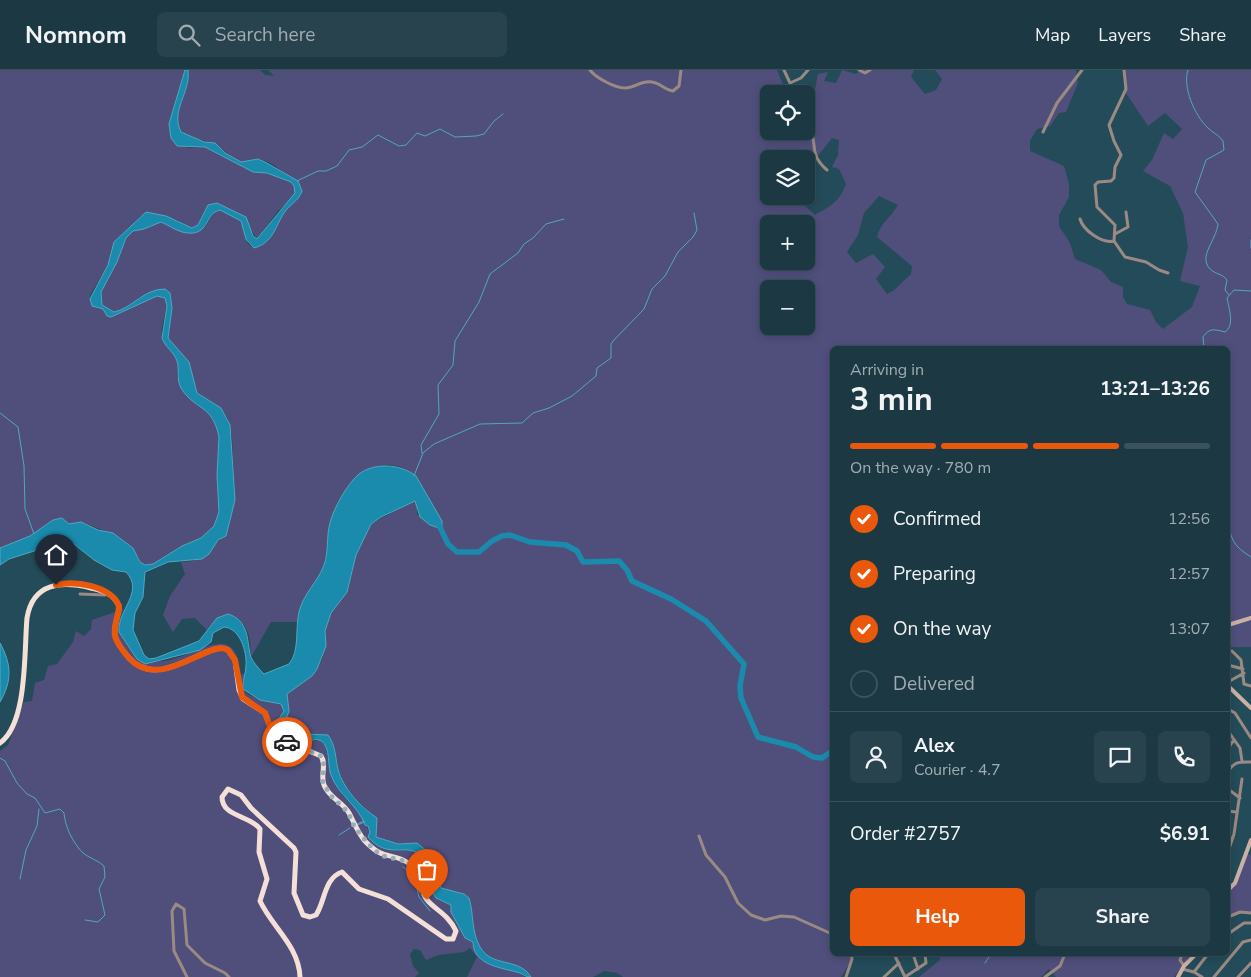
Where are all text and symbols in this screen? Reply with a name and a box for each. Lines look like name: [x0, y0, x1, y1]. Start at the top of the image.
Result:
search box: [157, 12, 507, 57]
text: Nomnom: [25, 19, 127, 51]
icon: search: [175, 21, 203, 49]
text: Search here: [215, 22, 315, 48]
text: Map: [1035, 23, 1070, 47]
text: Layers: [1098, 23, 1151, 47]
text: Share: [1179, 23, 1226, 47]
map controls: [760, 85, 815, 335]
button: locate: [760, 85, 815, 140]
button: layers: [760, 150, 815, 205]
button: +: [760, 215, 815, 270]
button: −: [760, 280, 815, 335]
text: Arriving in: [850, 359, 924, 381]
text: 13:21–13:26: [1100, 376, 1210, 402]
text: 3 min: [850, 378, 933, 421]
text: On the way · 780 m: [850, 457, 991, 479]
icon: check: [850, 505, 878, 533]
text: Confirmed: [893, 506, 981, 532]
text: 12:56: [1168, 508, 1210, 530]
pin: [35, 534, 77, 585]
icon: home: [42, 541, 70, 569]
icon: check: [850, 560, 878, 588]
text: Preparing: [893, 561, 976, 587]
text: 12:57: [1168, 563, 1210, 585]
icon: check: [850, 615, 878, 643]
text: On the way: [893, 616, 991, 642]
text: 13:07: [1168, 618, 1210, 640]
text: Delivered: [893, 671, 975, 697]
courier: [262, 717, 312, 767]
icon: car: [273, 728, 301, 756]
button: person: [850, 731, 902, 783]
button: chat: [1094, 731, 1146, 783]
button: phone: [1158, 731, 1210, 783]
text: Alex: [914, 733, 955, 759]
text: Courier · 4.7: [914, 759, 1000, 781]
text: Order #2757: [850, 821, 961, 847]
text: $6.91: [1160, 821, 1210, 847]
pin: [406, 849, 448, 900]
icon: bag: [413, 856, 441, 884]
button: Help: [850, 888, 1025, 946]
button: Share: [1035, 888, 1210, 946]

